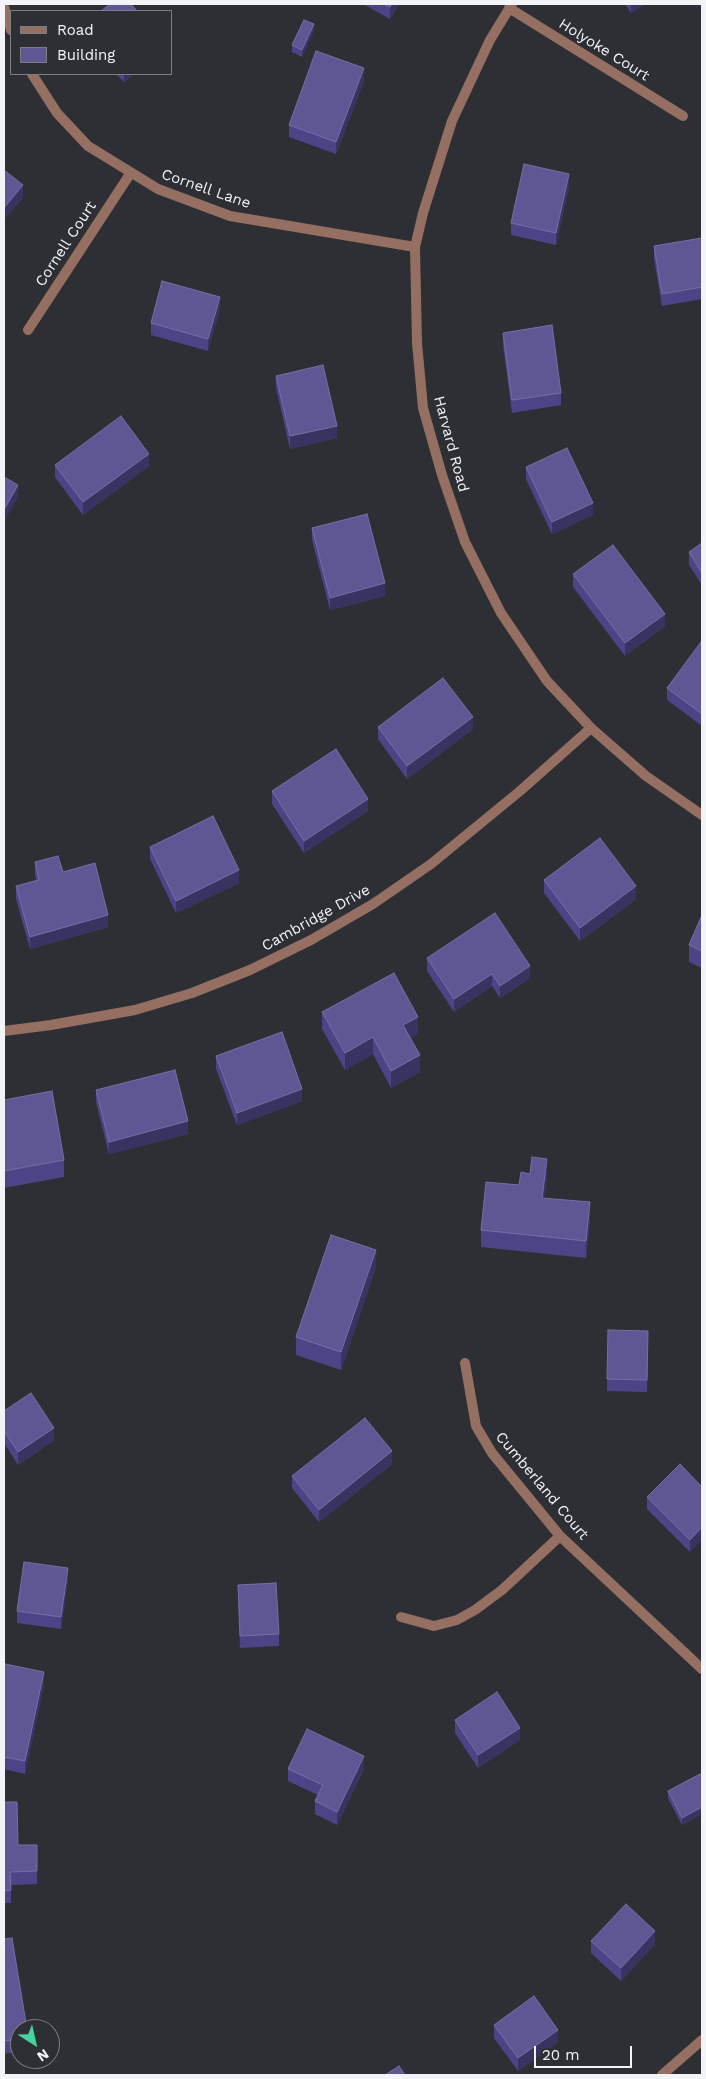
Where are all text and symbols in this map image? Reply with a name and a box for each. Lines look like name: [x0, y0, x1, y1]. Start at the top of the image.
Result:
legend: [10, 10, 172, 75]
street label: Holyoke Court: [555, 15, 653, 85]
text: Road: [57, 21, 94, 39]
text: Building: [57, 46, 115, 64]
street label: Cornell Lane: [159, 165, 253, 213]
street label: Cornell Court: [32, 198, 100, 290]
street label: Harvard Road: [430, 394, 472, 494]
street label: Cambridge Drive: [259, 881, 373, 955]
street label: Cumberland Court: [492, 1428, 592, 1544]
north arrow: [10, 2019, 60, 2069]
scale bar: [536, 2036, 634, 2068]
text: N: [34, 2046, 52, 2065]
text: 20 m: [542, 2046, 580, 2064]

